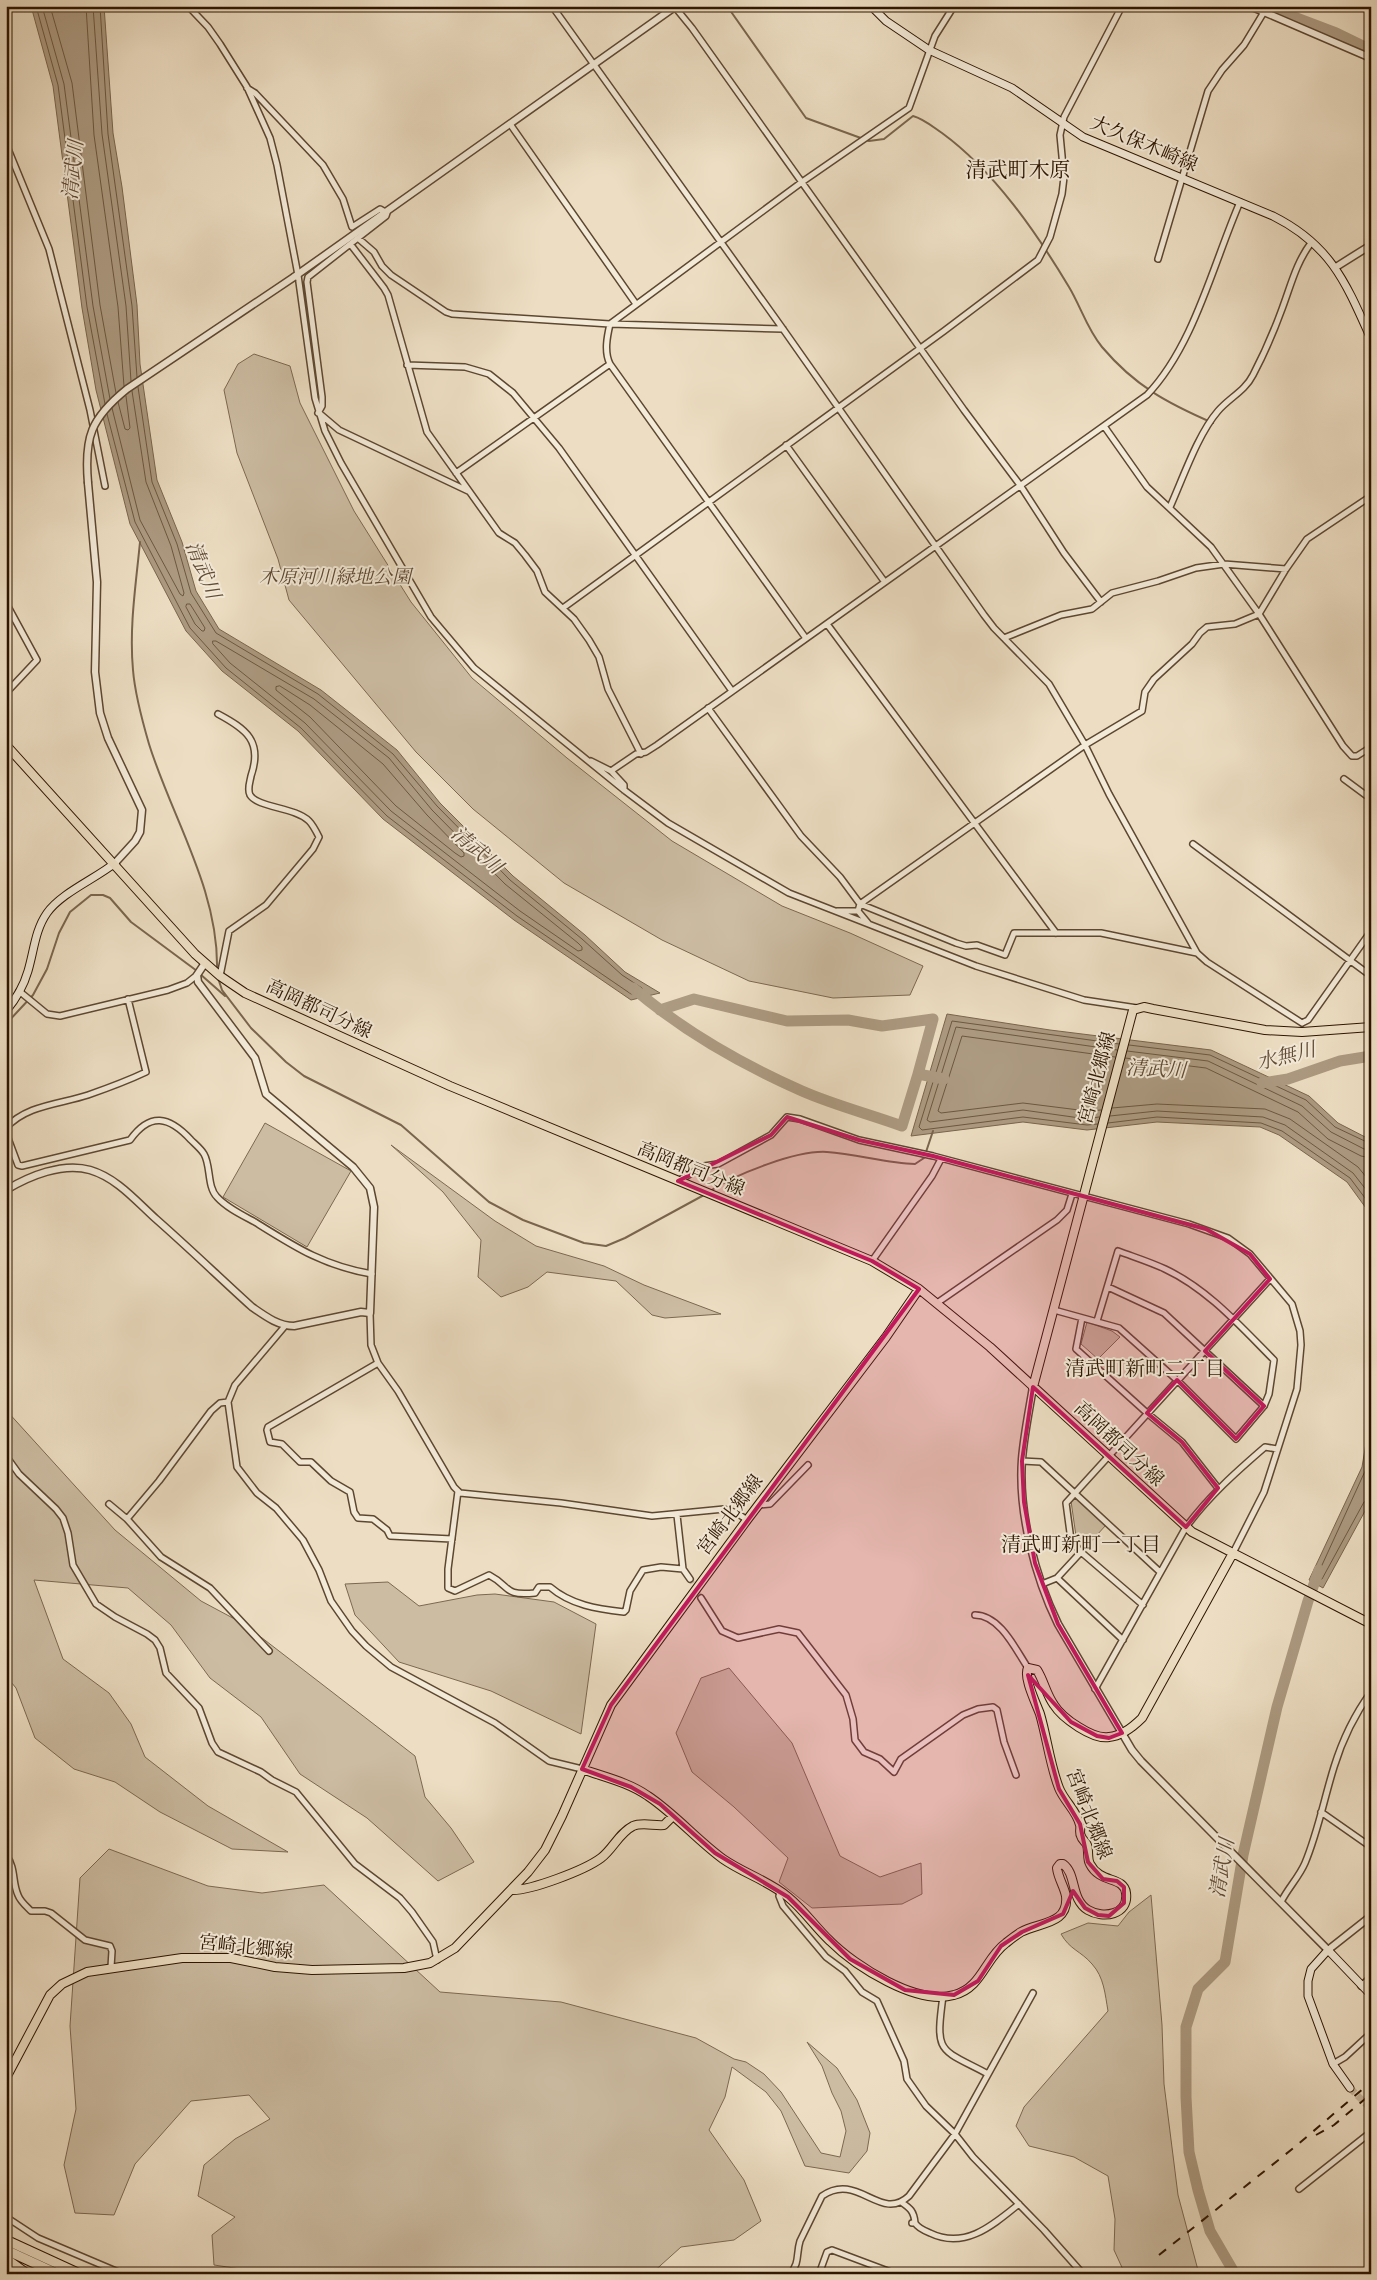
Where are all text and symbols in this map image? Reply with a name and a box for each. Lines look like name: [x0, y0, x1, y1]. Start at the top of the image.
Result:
street label: 大久保木崎線: [1086, 110, 1202, 178]
water label: 清武川: [56, 137, 90, 201]
district label: 清武町木原: [966, 156, 1071, 185]
water label: 清武川: [179, 537, 228, 605]
park label: 木原河川緑地公園: [259, 564, 414, 590]
water label: 清武川: [446, 820, 510, 881]
street label: 高岡都司分線: [262, 973, 376, 1045]
street label: 宮崎北郷線: [1072, 1029, 1122, 1127]
water label: 水無川: [1254, 1035, 1320, 1076]
water label: 清武川: [1125, 1054, 1189, 1084]
street label: 高岡都司分線: [633, 1136, 749, 1202]
district label: 清武町新町二丁目: [1065, 1355, 1225, 1382]
street label: 高岡都司分線: [1068, 1396, 1170, 1492]
street label: 宮崎北郷線: [691, 1469, 769, 1561]
district label: 清武町新町一丁目: [1001, 1531, 1161, 1558]
street label: 宮崎北郷線: [1060, 1765, 1118, 1863]
water label: 清武川: [1203, 1834, 1241, 1900]
street label: 宮崎北郷線: [197, 1929, 295, 1965]

